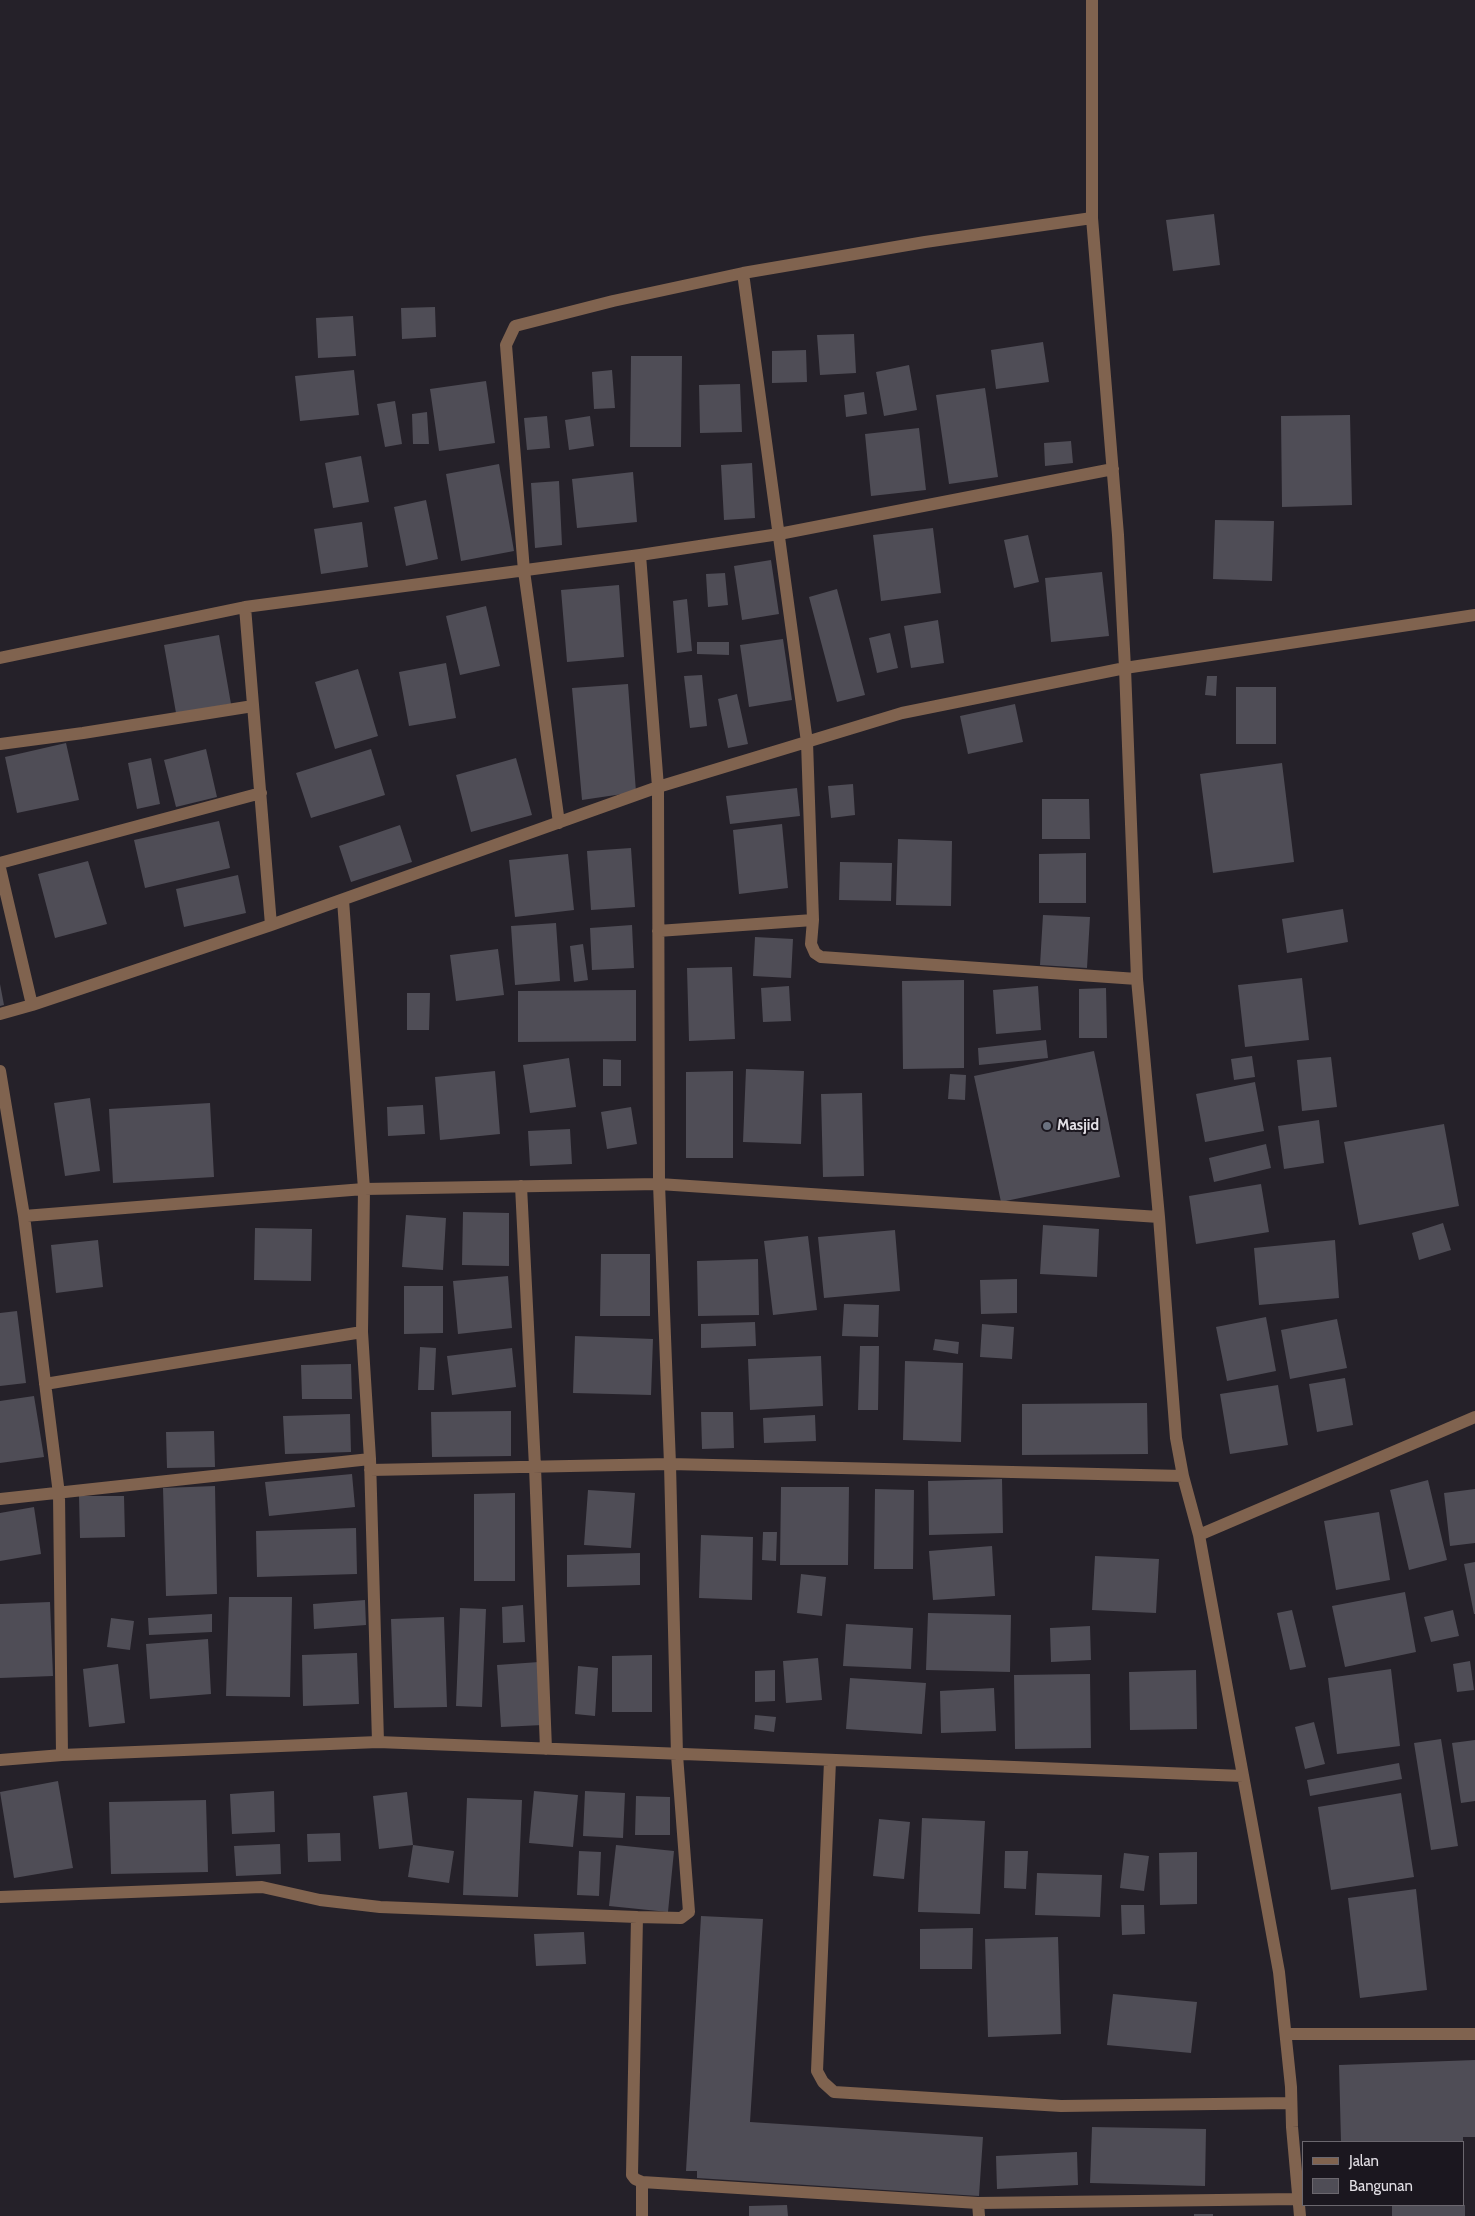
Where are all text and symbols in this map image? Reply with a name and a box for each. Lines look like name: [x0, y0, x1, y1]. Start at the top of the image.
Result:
place label: Masjid: [1057, 1117, 1099, 1135]
marker: Masjid: [1041, 1120, 1053, 1132]
legend: [1302, 2141, 1465, 2206]
text: Jalan: [1349, 2152, 1379, 2170]
text: Bangunan: [1349, 2177, 1413, 2195]

